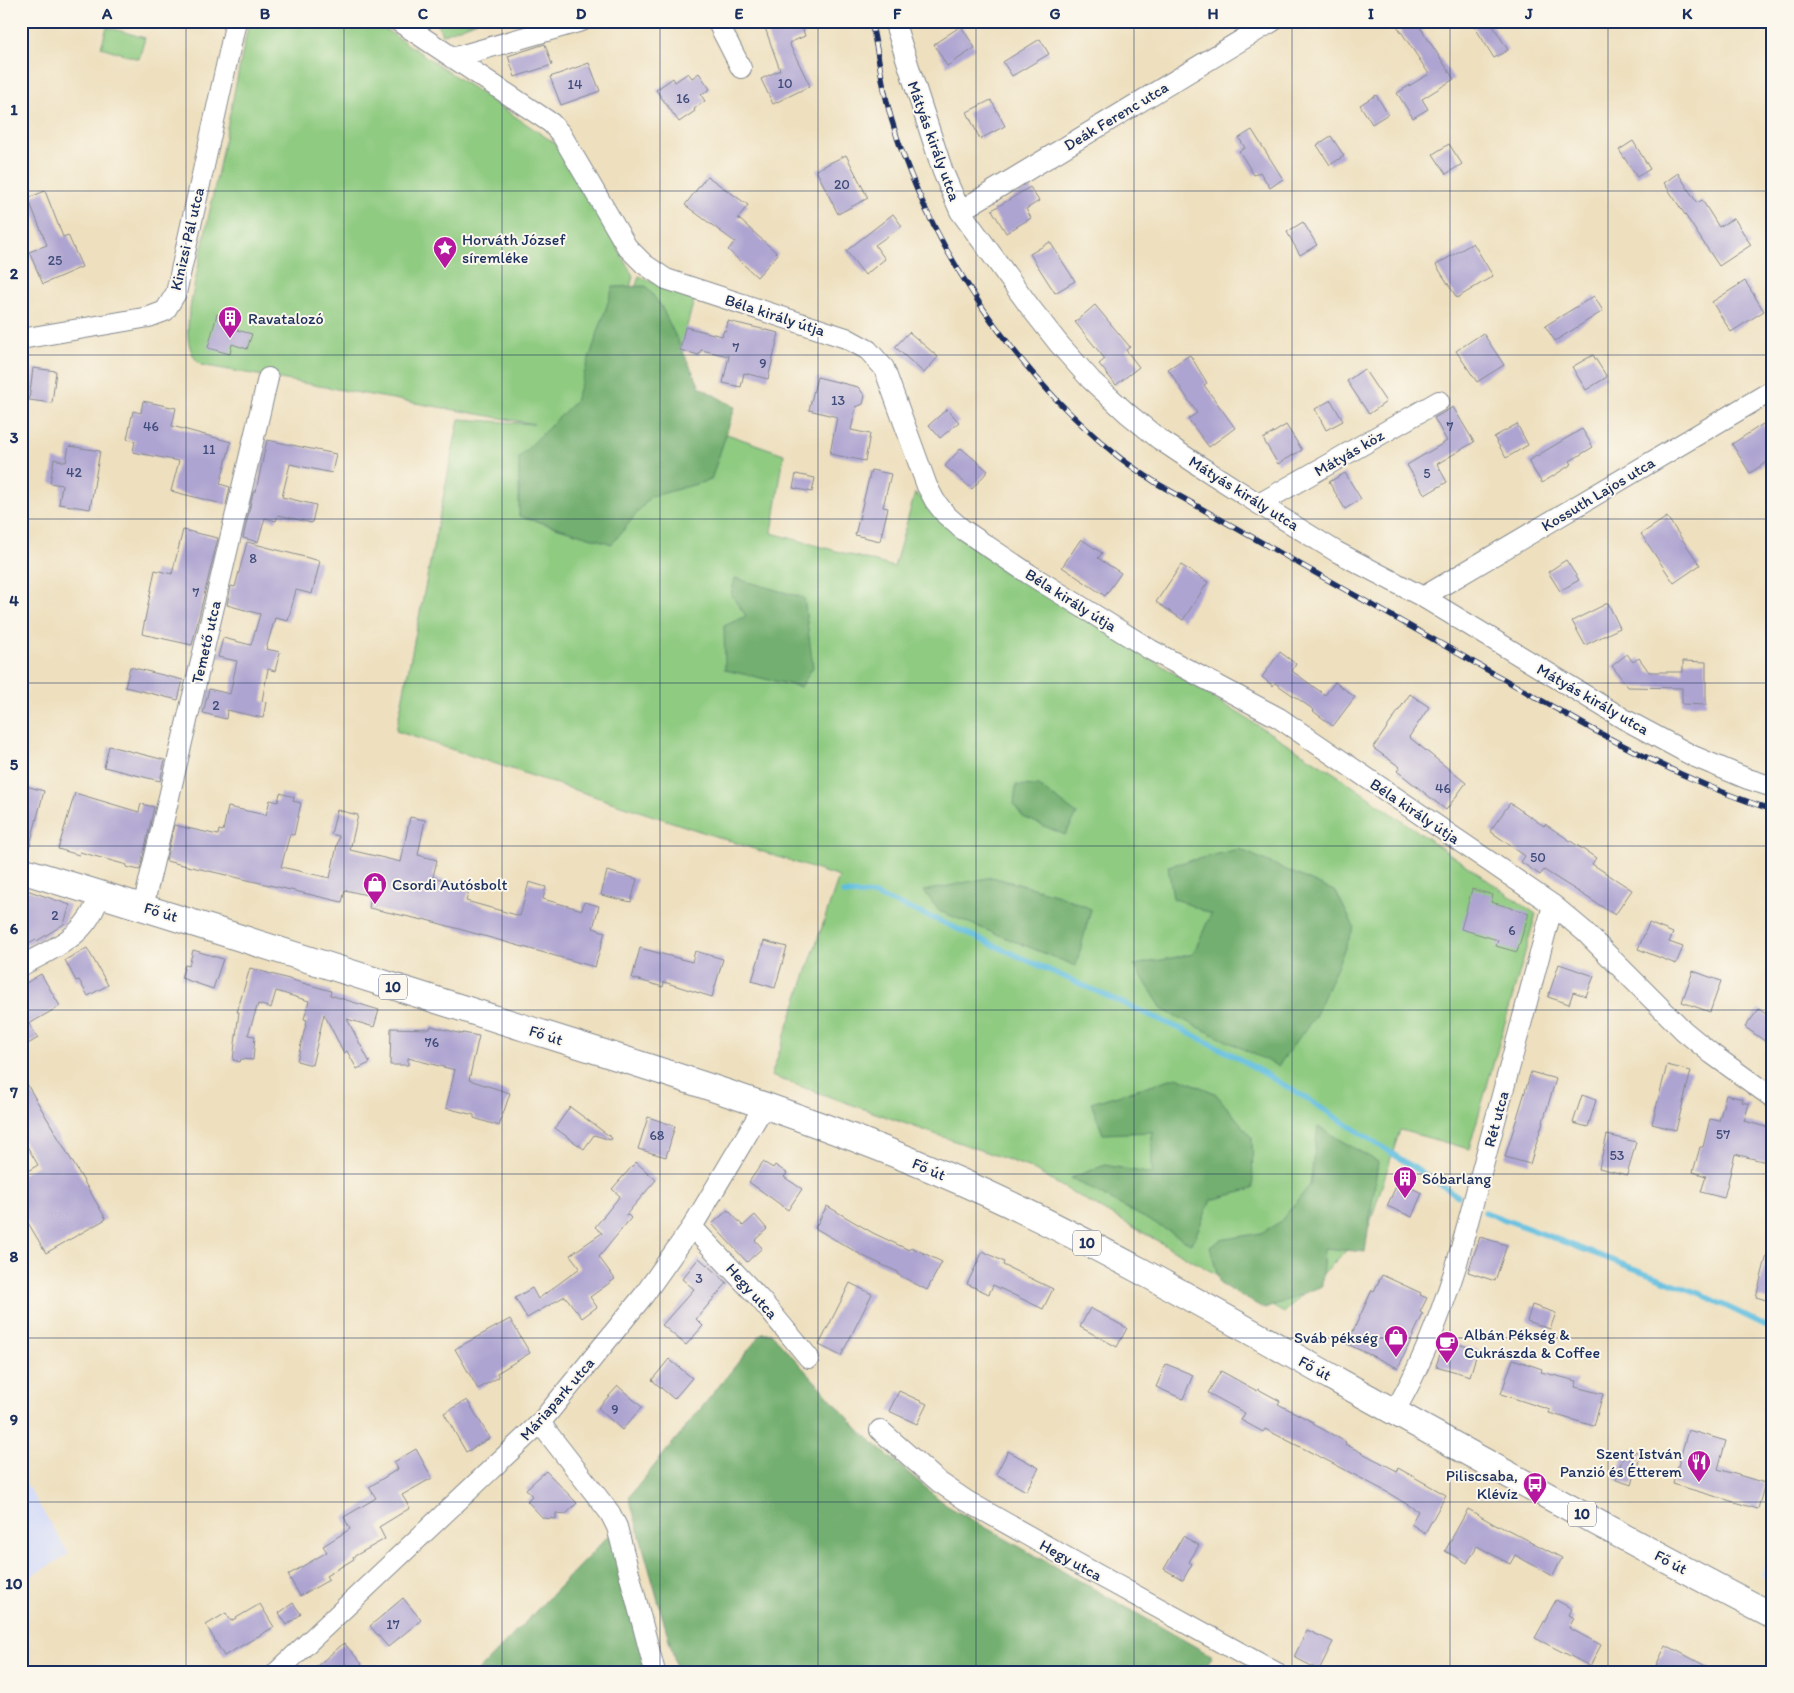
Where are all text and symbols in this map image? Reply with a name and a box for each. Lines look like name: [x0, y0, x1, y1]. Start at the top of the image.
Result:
text: A: [101, 4, 113, 23]
text: B: [260, 4, 271, 23]
text: C: [418, 4, 429, 23]
text: D: [576, 4, 587, 23]
text: E: [735, 4, 744, 23]
text: F: [893, 4, 902, 23]
text: G: [1049, 4, 1061, 23]
text: H: [1207, 4, 1219, 23]
text: I: [1368, 4, 1374, 23]
text: J: [1524, 4, 1533, 23]
text: K: [1682, 4, 1693, 23]
house number: 10: [777, 75, 793, 92]
house number: 14: [568, 76, 583, 93]
street label: Deák Ferenc utca: [1060, 77, 1172, 155]
street label: Mátyás király utca: [903, 78, 965, 204]
house number: 16: [676, 90, 690, 107]
text: 1: [10, 100, 18, 119]
house number: 20: [834, 176, 850, 193]
street label: Kinizsi Pál utca: [166, 186, 208, 292]
place label: Horváth József síremléke: [462, 230, 566, 267]
place icon: Horváth József síremléke: [432, 235, 458, 269]
house number: 25: [48, 252, 62, 269]
text: 2: [10, 264, 19, 283]
street label: Béla király útja: [723, 290, 828, 340]
building icon: Ravatalozó: [217, 305, 243, 339]
place label: Ravatalozó: [248, 309, 324, 328]
house number: 7: [733, 339, 740, 356]
house number: 9: [759, 355, 767, 372]
house number: 13: [831, 392, 845, 409]
house number: 46: [143, 418, 159, 435]
house number: 7: [1447, 418, 1454, 435]
street label: Mátyás köz: [1311, 425, 1388, 481]
text: 3: [10, 428, 19, 447]
house number: 11: [203, 441, 216, 458]
street label: Mátyás király utca: [1185, 451, 1303, 535]
street label: Kossuth Lajos utca: [1538, 452, 1659, 535]
house number: 42: [66, 464, 83, 481]
house number: 5: [1423, 465, 1431, 482]
house number: 8: [249, 550, 257, 567]
street label: Béla király útja: [1022, 564, 1121, 636]
house number: 7: [193, 584, 200, 601]
text: 4: [9, 591, 19, 610]
street label: Temető utca: [187, 598, 225, 685]
street label: Mátyás király utca: [1534, 659, 1653, 739]
house number: 2: [212, 697, 220, 714]
text: 5: [10, 755, 19, 774]
street label: Béla király útja: [1367, 774, 1464, 848]
house number: 46: [1435, 780, 1451, 797]
house number: 50: [1530, 849, 1546, 866]
shop icon: Csordi Autósbolt: [362, 871, 388, 905]
place label: Csordi Autósbolt: [392, 875, 508, 894]
street label: Fő út: [142, 898, 180, 926]
house number: 2: [51, 907, 59, 924]
text: 6: [10, 919, 19, 938]
house number: 6: [1508, 922, 1516, 939]
road number: 10: [379, 974, 407, 1000]
street label: Fő út: [527, 1021, 565, 1049]
house number: 76: [425, 1034, 439, 1051]
text: 7: [9, 1083, 18, 1102]
street label: Rét utca: [1479, 1089, 1513, 1149]
house number: 57: [1716, 1126, 1730, 1143]
house number: 68: [649, 1127, 665, 1144]
house number: 53: [1610, 1147, 1625, 1164]
street label: Fő út: [909, 1154, 949, 1184]
building icon: Sóbarlang: [1392, 1165, 1418, 1199]
place label: Sóbarlang: [1422, 1169, 1492, 1188]
road number: 10: [1073, 1230, 1101, 1256]
text: 8: [10, 1247, 19, 1266]
street label: Hegy utca: [722, 1259, 782, 1323]
house number: 3: [695, 1270, 703, 1287]
shop icon: Sváb pékség: [1383, 1324, 1409, 1358]
place label: Albán Pékség & Cukrászda & Coffee: [1464, 1325, 1600, 1362]
place label: Sváb pékség: [1294, 1328, 1379, 1347]
cafe icon: Albán Pékség & Cukrászda & Coffee: [1434, 1330, 1460, 1364]
street label: Fő út: [1295, 1351, 1335, 1385]
street label: Máriapark utca: [516, 1353, 598, 1444]
house number: 9: [611, 1401, 619, 1418]
text: 9: [10, 1410, 18, 1429]
place label: Szent István Panzió és Étterem: [1560, 1444, 1682, 1481]
restaurant icon: Szent István Panzió és Étterem: [1686, 1449, 1712, 1483]
place label: Piliscsaba, Klévíz: [1446, 1466, 1519, 1503]
bus stop icon: Piliscsaba, Klévíz: [1522, 1471, 1548, 1505]
road number: 10: [1568, 1502, 1596, 1526]
street label: Hegy utca: [1036, 1535, 1106, 1585]
street label: Fő út: [1651, 1546, 1691, 1578]
text: 10: [5, 1574, 23, 1593]
house number: 17: [386, 1616, 400, 1633]

